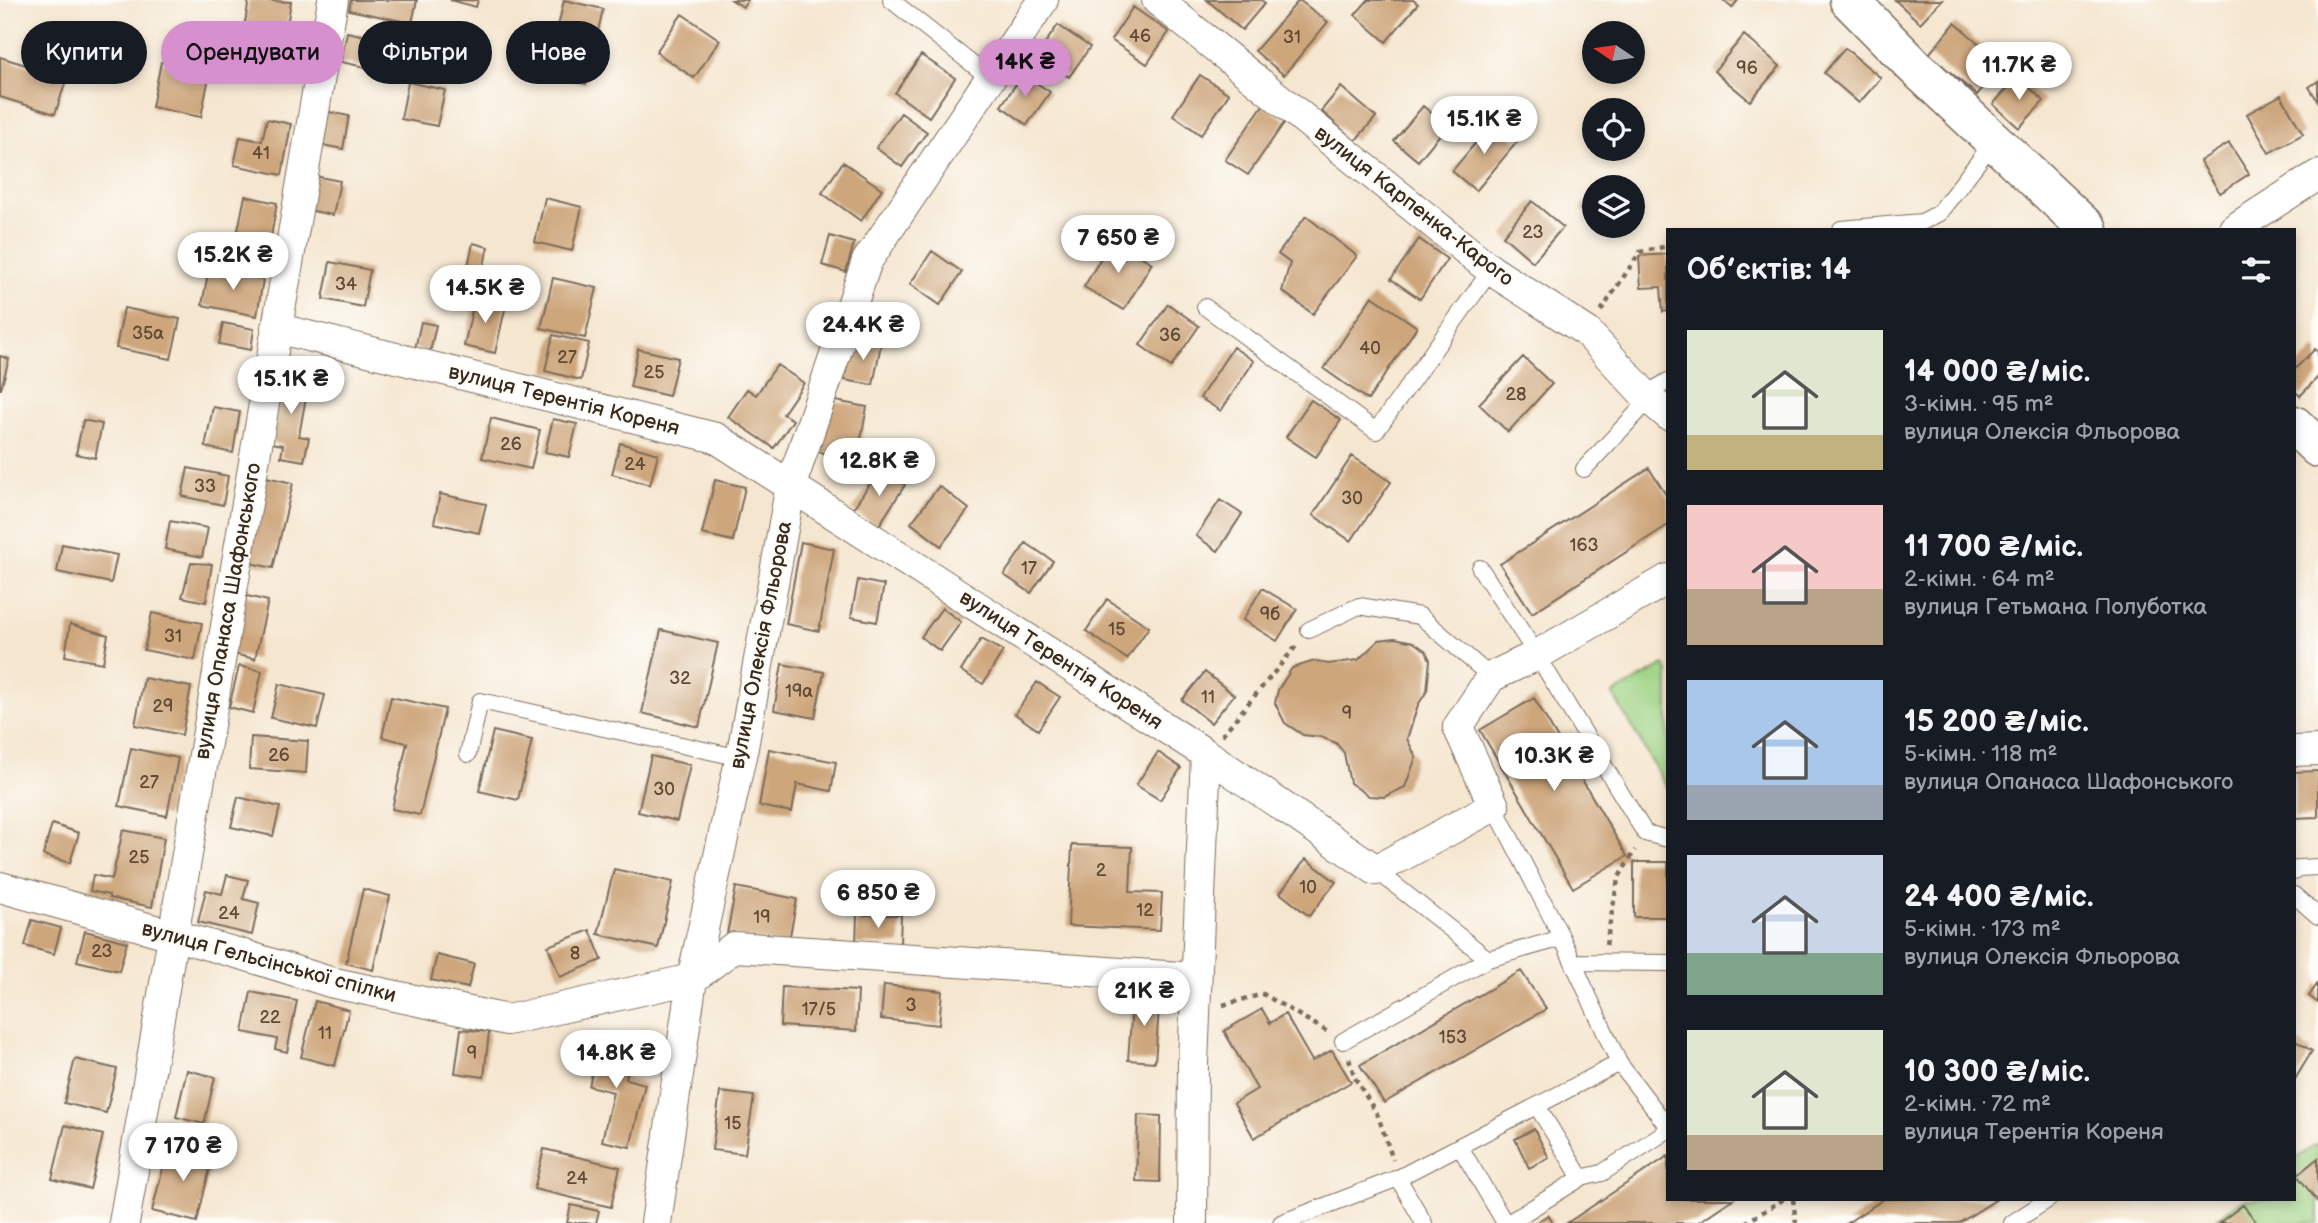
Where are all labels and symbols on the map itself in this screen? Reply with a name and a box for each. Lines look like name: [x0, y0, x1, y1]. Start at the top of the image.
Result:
north arrow: [1582, 21, 1645, 84]
house number: 46: [1129, 26, 1151, 47]
house number: 31: [1283, 27, 1301, 48]
pin: 14K ₴: [976, 40, 1074, 99]
pin: 11.7K ₴: [1954, 42, 2084, 102]
house number: 96: [1736, 58, 1758, 79]
pin: 15.1K ₴: [1419, 96, 1549, 156]
street label: вулиця Карпенка-Карого: [1309, 120, 1519, 292]
house number: 41: [252, 143, 270, 164]
pin: 7 650 ₴: [1053, 216, 1183, 275]
house number: 23: [1522, 222, 1544, 243]
pin: 15.2K ₴: [168, 232, 298, 292]
pin: 14.5K ₴: [420, 266, 550, 325]
house number: 34: [335, 274, 357, 295]
pin: 24.4K ₴: [798, 302, 928, 362]
house number: 35а: [132, 323, 164, 344]
house number: 36: [1159, 325, 1181, 346]
house number: 40: [1359, 338, 1381, 359]
house number: 27: [557, 347, 577, 368]
pin: 15.1K ₴: [226, 356, 356, 416]
street label: вулиця Терентія Кореня: [446, 359, 682, 441]
house number: 25: [644, 362, 664, 383]
house number: 28: [1505, 384, 1527, 405]
house number: 26: [500, 434, 522, 455]
pin: 12.8K ₴: [814, 438, 944, 498]
house number: 24: [624, 454, 646, 475]
street label: вулиця Опанаса Шафонського: [190, 461, 266, 761]
house number: 33: [194, 476, 216, 497]
house number: 30: [1341, 488, 1363, 509]
street label: вулиця Олексія Фльорова: [725, 518, 797, 771]
house number: 163: [1569, 535, 1599, 556]
house number: 17: [1021, 558, 1037, 579]
street label: вулиця Терентія Кореня: [955, 585, 1167, 735]
house number: 9б: [1260, 604, 1280, 625]
house number: 15: [1108, 619, 1126, 640]
house number: 31: [164, 626, 182, 647]
house number: 32: [669, 668, 691, 689]
house number: 19а: [785, 681, 813, 702]
house number: 11: [1201, 687, 1215, 708]
house number: 29: [152, 696, 174, 717]
house number: 9: [1342, 703, 1352, 724]
pin: 10.3K ₴: [1489, 734, 1619, 793]
house number: 26: [268, 745, 290, 766]
house number: 27: [139, 772, 159, 793]
house number: 30: [653, 779, 675, 800]
house number: 25: [129, 847, 149, 868]
house number: 2: [1096, 860, 1107, 881]
pin: 6 850 ₴: [813, 870, 943, 930]
house number: 10: [1299, 877, 1317, 898]
house number: 12: [1136, 900, 1154, 921]
house number: 24: [218, 903, 240, 924]
house number: 19: [753, 907, 771, 928]
street label: вулиця Гельсінської спілки: [139, 916, 399, 1008]
house number: 23: [91, 941, 113, 962]
house number: 8: [570, 943, 580, 964]
pin: 21K ₴: [1095, 968, 1193, 1028]
house number: 3: [905, 995, 917, 1016]
house number: 17/5: [802, 999, 836, 1020]
house number: 22: [259, 1007, 281, 1028]
house number: 11: [318, 1023, 332, 1044]
house number: 153: [1439, 1027, 1467, 1048]
pin: 14.8K ₴: [551, 1030, 681, 1090]
house number: 9: [467, 1043, 477, 1064]
house number: 15: [724, 1113, 742, 1134]
pin: 7 170 ₴: [118, 1124, 248, 1183]
house number: 24: [566, 1168, 588, 1189]

